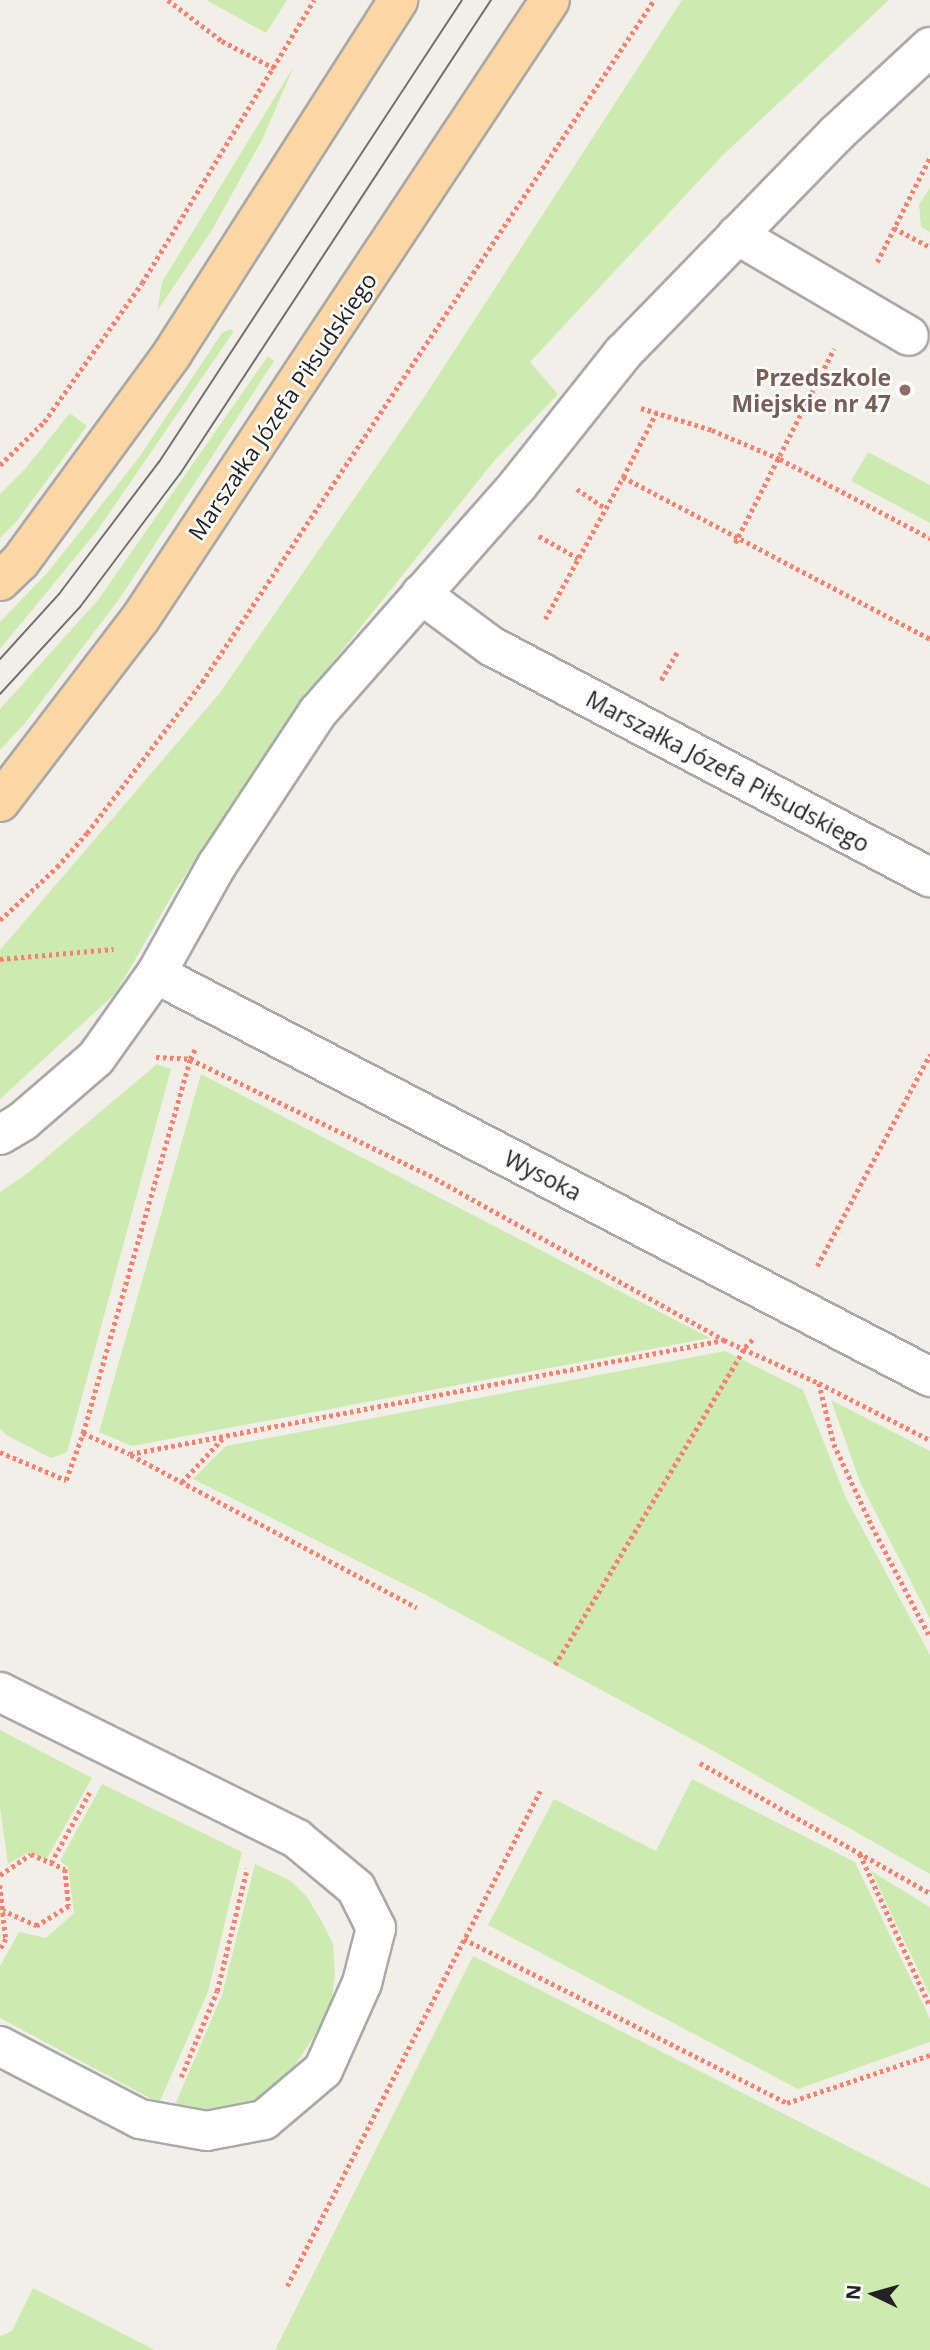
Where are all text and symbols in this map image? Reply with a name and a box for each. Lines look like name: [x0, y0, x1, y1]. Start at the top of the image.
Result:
street label: Marszałka Józefa Piłsudskiego: [182, 267, 382, 545]
place label: Przedszkole Miejskie nr 47: [732, 363, 891, 417]
marker: Przedszkole Miejskie nr 47: [897, 382, 913, 398]
street label: Marszałka Józefa Piłsudskiego: [582, 684, 874, 858]
street label: Wysoka: [500, 1144, 586, 1206]
north arrow: [839, 2259, 909, 2329]
text: N: [839, 2283, 867, 2301]

